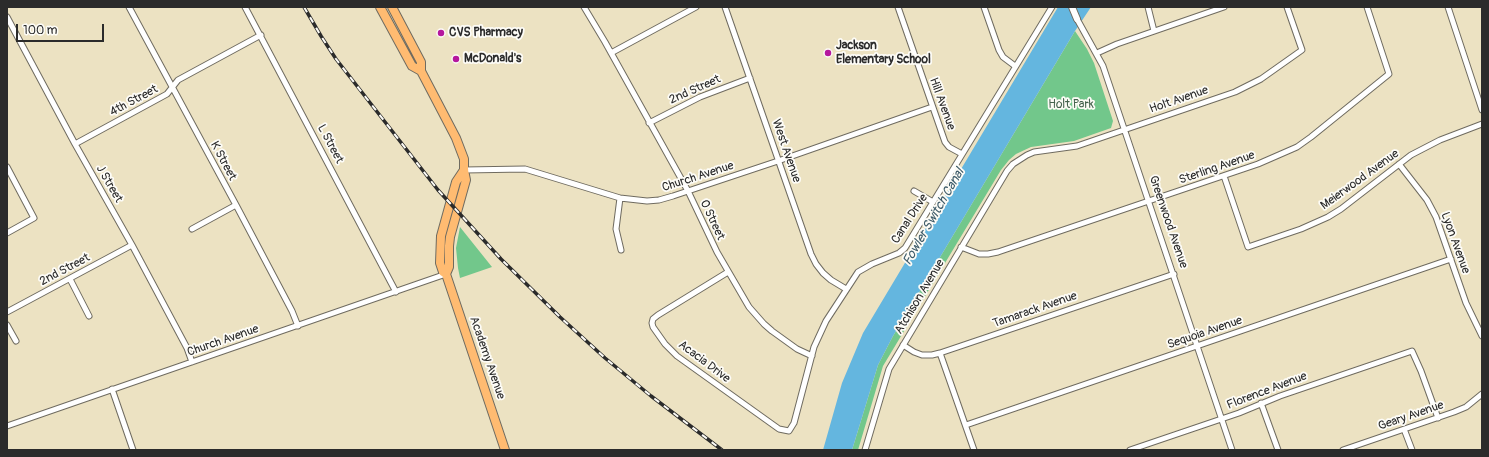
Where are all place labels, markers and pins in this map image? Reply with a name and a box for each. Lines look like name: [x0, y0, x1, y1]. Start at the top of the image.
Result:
place label: CVS Pharmacy: [449, 26, 523, 40]
marker: CVS Pharmacy: [436, 28, 446, 38]
place label: Jackson Elementary School: [836, 39, 931, 67]
marker: Jackson Elementary School: [823, 48, 833, 58]
place label: McDonald's: [464, 52, 521, 66]
marker: McDonald's: [451, 54, 461, 64]

